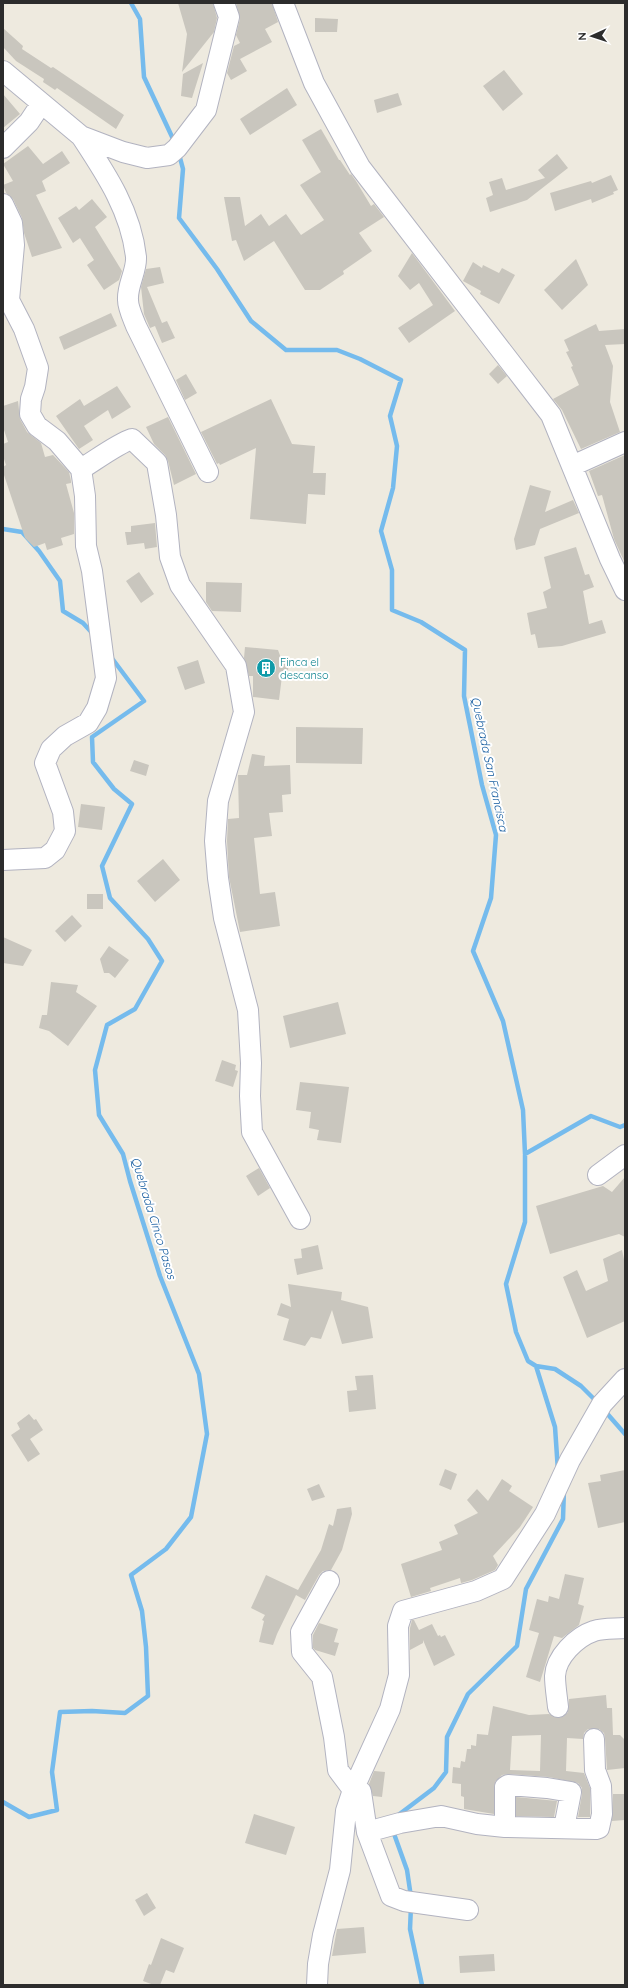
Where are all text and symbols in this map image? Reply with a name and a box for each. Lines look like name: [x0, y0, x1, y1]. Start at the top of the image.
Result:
north arrow: [572, 16, 612, 56]
text: N: [575, 32, 589, 41]
place label: Finca el descanso: [280, 655, 329, 682]
building icon: Finca el descanso: [255, 657, 277, 679]
water label: Quebrada San Francisca: [468, 695, 512, 833]
water label: Quebrada Cinco Pasos: [128, 1155, 180, 1282]

